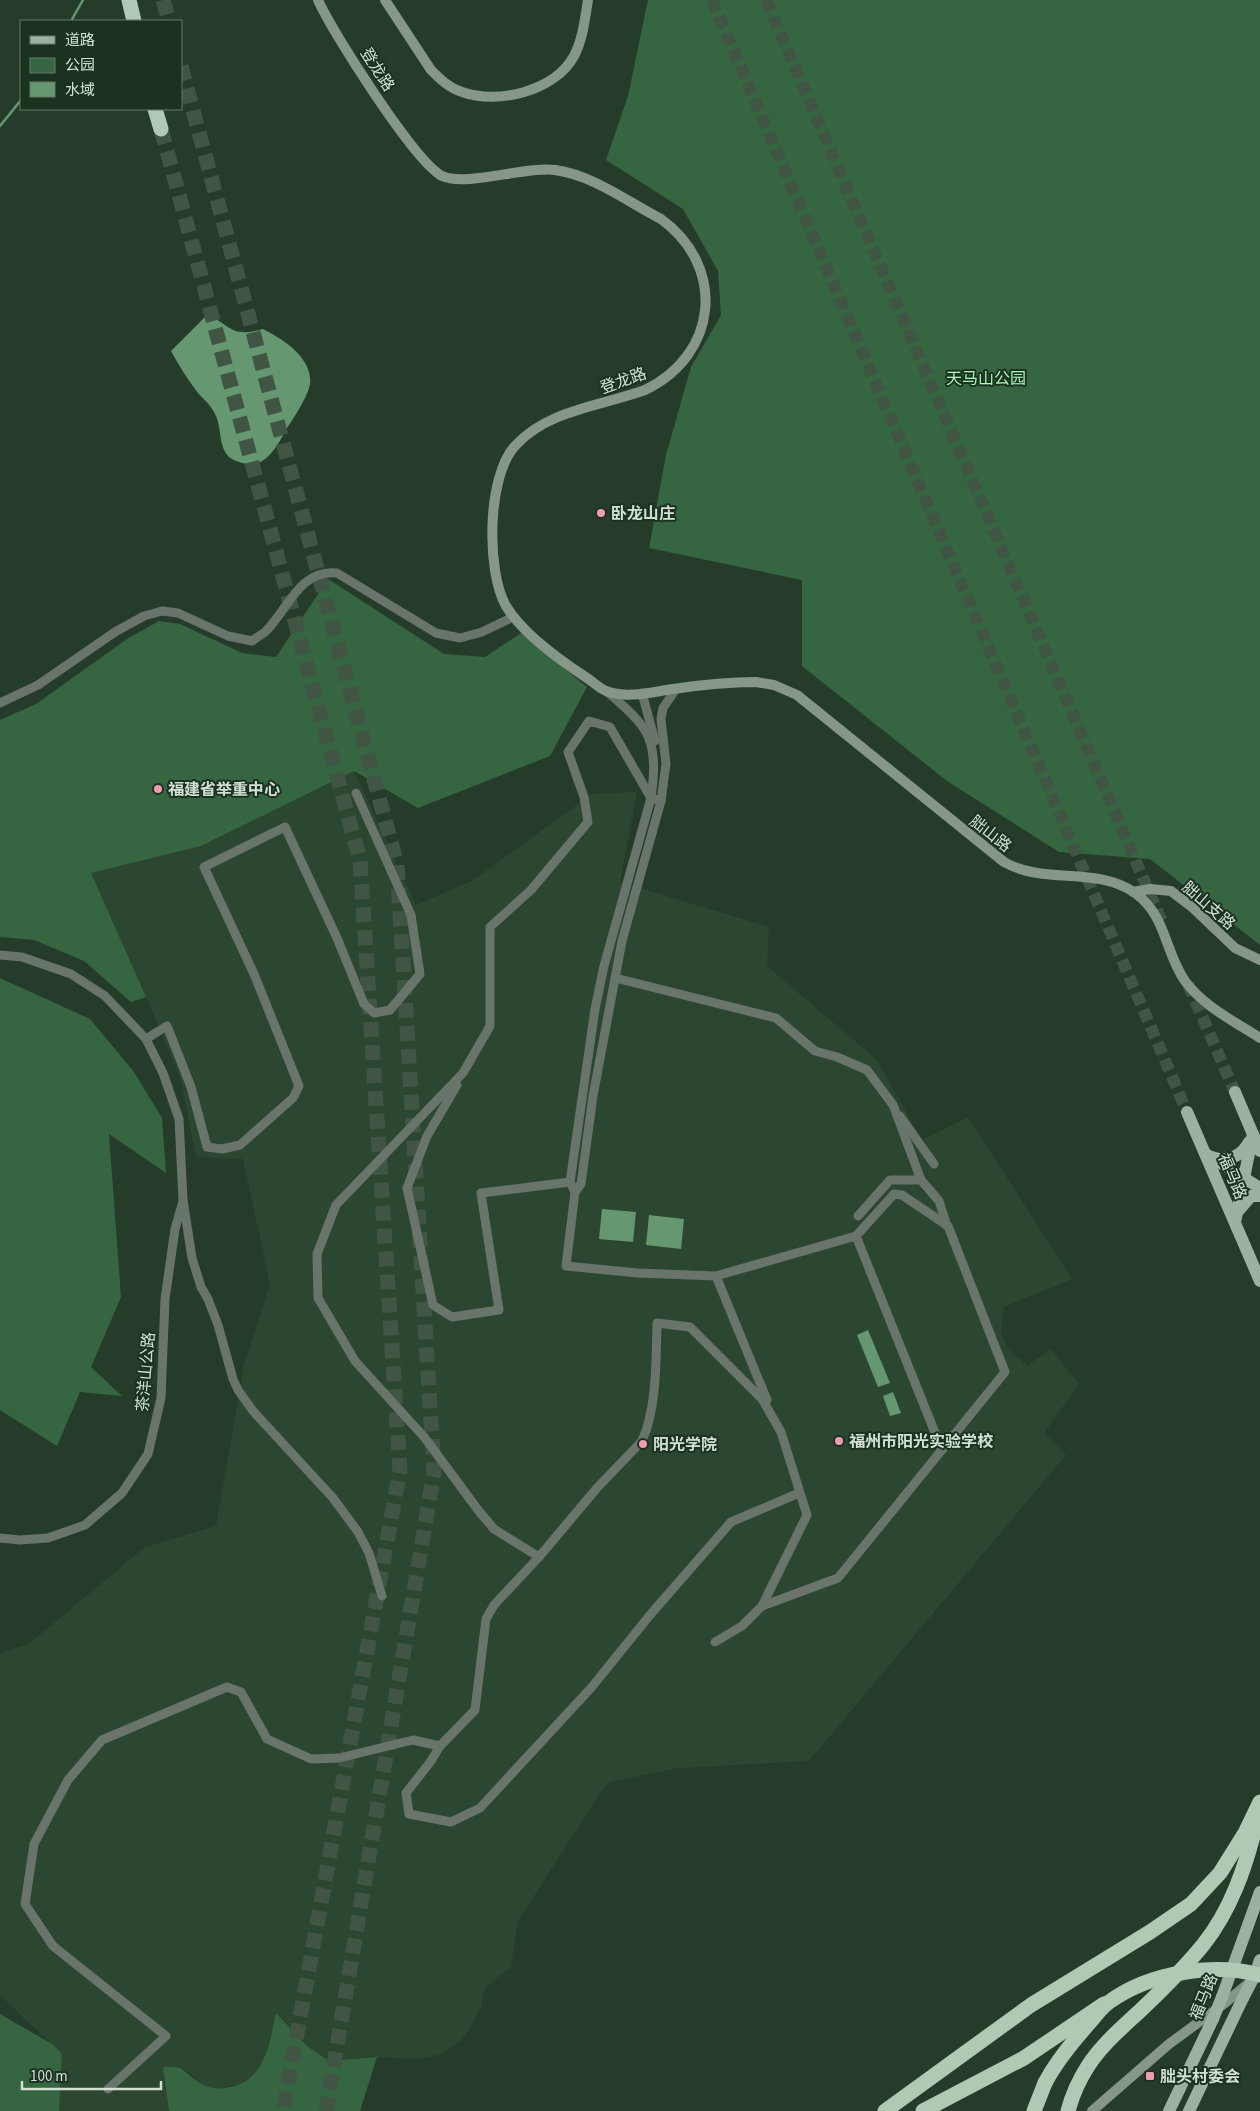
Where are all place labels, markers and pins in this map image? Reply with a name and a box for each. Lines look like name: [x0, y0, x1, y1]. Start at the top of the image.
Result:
place label: 卧龙山庄: [611, 503, 675, 525]
marker: 卧龙山庄: [595, 507, 607, 519]
place label: 福建省举重中心: [168, 779, 280, 801]
marker: 福建省举重中心: [152, 783, 164, 795]
place label: 福州市阳光实验学校: [849, 1431, 994, 1453]
place label: 阳光学院: [653, 1434, 717, 1456]
marker: 福州市阳光实验学校: [833, 1435, 845, 1447]
marker: 阳光学院: [637, 1438, 649, 1450]
place label: 胐头村委会: [1160, 2066, 1240, 2088]
marker: 胐头村委会: [1144, 2070, 1156, 2082]

